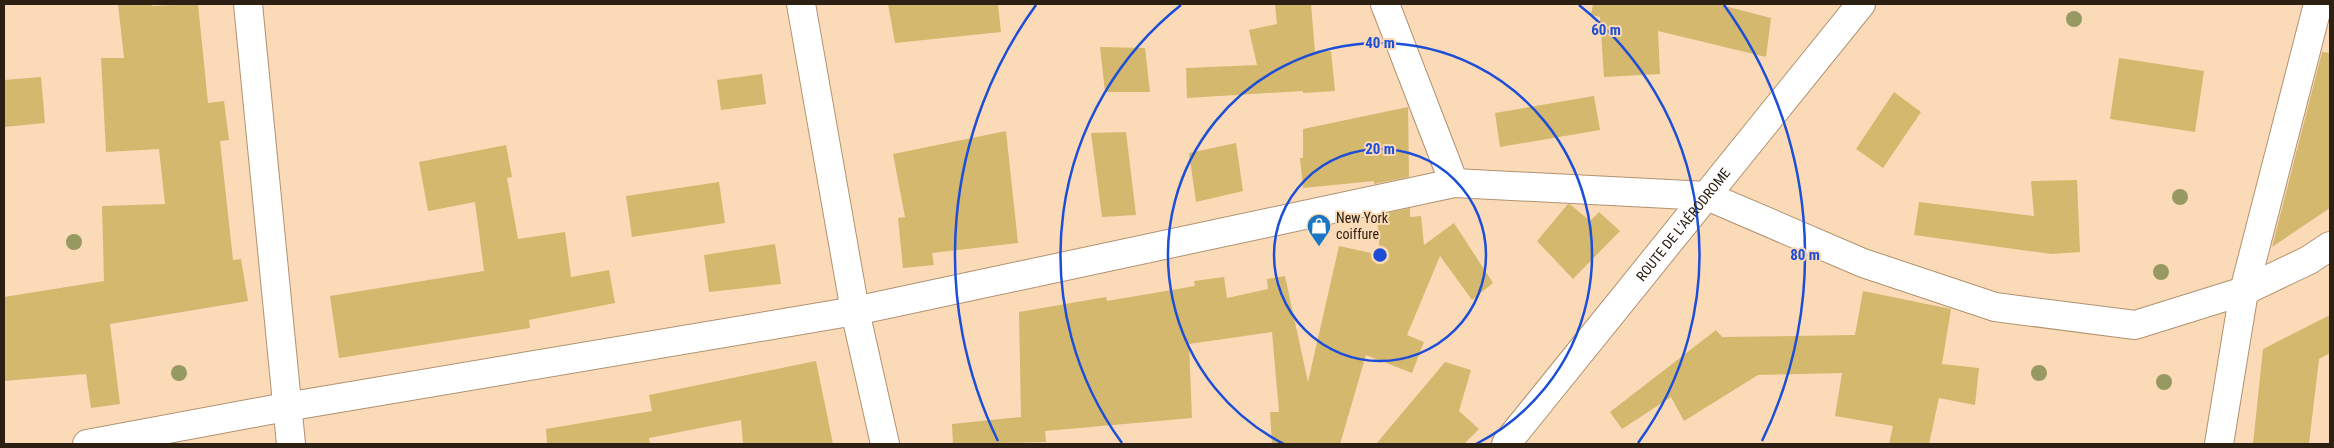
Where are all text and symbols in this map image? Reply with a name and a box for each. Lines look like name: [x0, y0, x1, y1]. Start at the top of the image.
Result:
text: 60 m: [1591, 21, 1621, 39]
text: 40 m: [1365, 34, 1395, 52]
text: 20 m: [1365, 140, 1395, 158]
street label: ROUTE DE L'AÉRODROME: [1633, 165, 1733, 284]
place label: New York coiffure: [1336, 210, 1389, 242]
shop icon: New York coiffure: [1306, 213, 1332, 247]
centre of rings: [1371, 246, 1389, 264]
text: 80 m: [1790, 246, 1820, 264]

